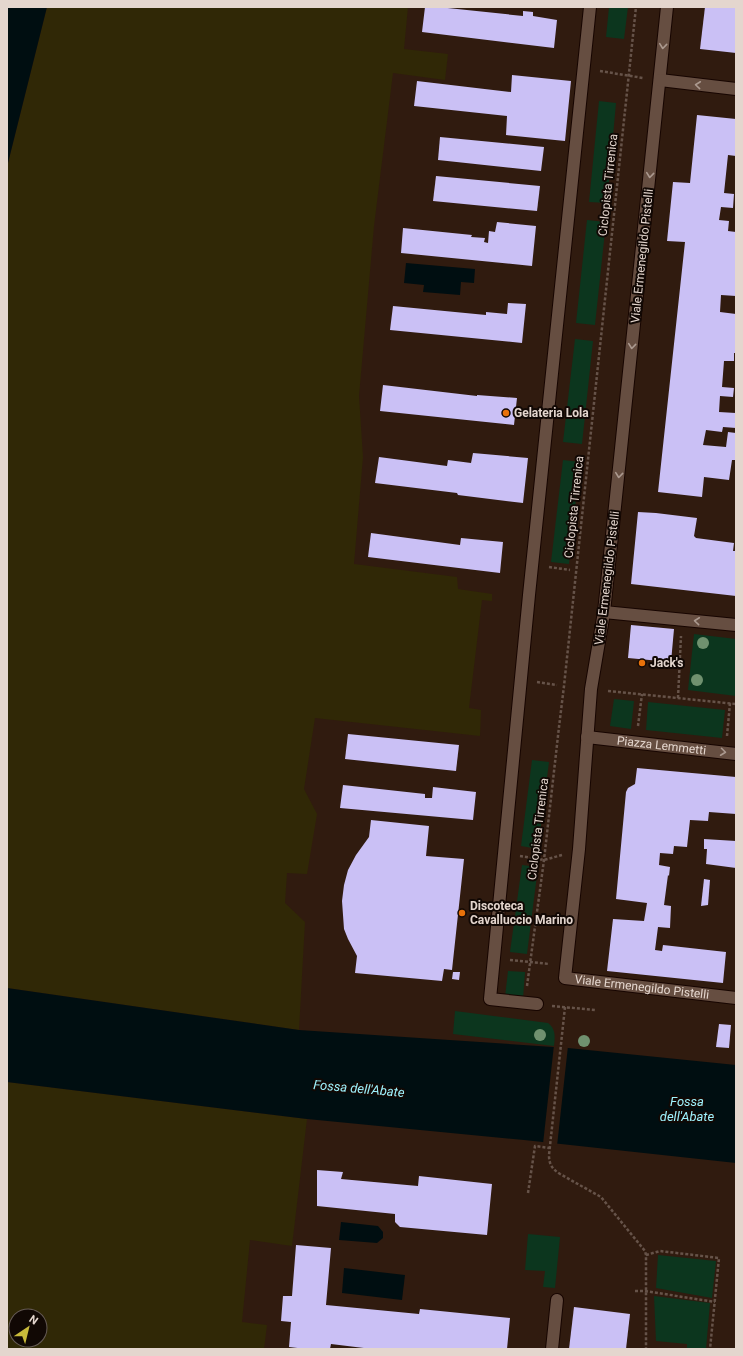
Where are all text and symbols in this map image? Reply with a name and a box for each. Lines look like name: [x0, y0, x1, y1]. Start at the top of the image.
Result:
one-way arrow: [659, 43, 668, 49]
one-way arrow: [695, 81, 701, 90]
street label: Ciclopista Tirrenica: [596, 133, 620, 237]
one-way arrow: [646, 172, 655, 178]
street label: Viale Ermenegildo Pistelli: [628, 188, 656, 324]
one-way arrow: [628, 343, 637, 349]
place label: Gelateria Lola: [514, 406, 589, 420]
marker: Gelateria Lola: [501, 408, 511, 418]
street label: Ciclopista Tirrenica: [562, 455, 586, 559]
one-way arrow: [615, 472, 624, 479]
street label: Viale Ermenegildo Pistelli: [592, 510, 622, 646]
one-way arrow: [694, 616, 700, 625]
place label: Jack's: [650, 656, 683, 670]
marker: Jack's: [637, 658, 647, 668]
street label: Piazza Lemmetti: [616, 733, 707, 758]
one-way arrow: [720, 747, 726, 756]
street label: Ciclopista Tirrenica: [525, 777, 551, 881]
place label: Discoteca Cavalluccio Marino: [470, 899, 573, 927]
marker: Discoteca Cavalluccio Marino: [457, 908, 467, 918]
street label: Viale Ermenegildo Pistelli: [574, 972, 710, 1002]
water label: Fossa dell'Abate: [313, 1077, 405, 1100]
water label: Fossa dell'Abate: [660, 1094, 714, 1124]
north arrow: [8, 1308, 48, 1348]
text: N: [27, 1313, 41, 1328]

